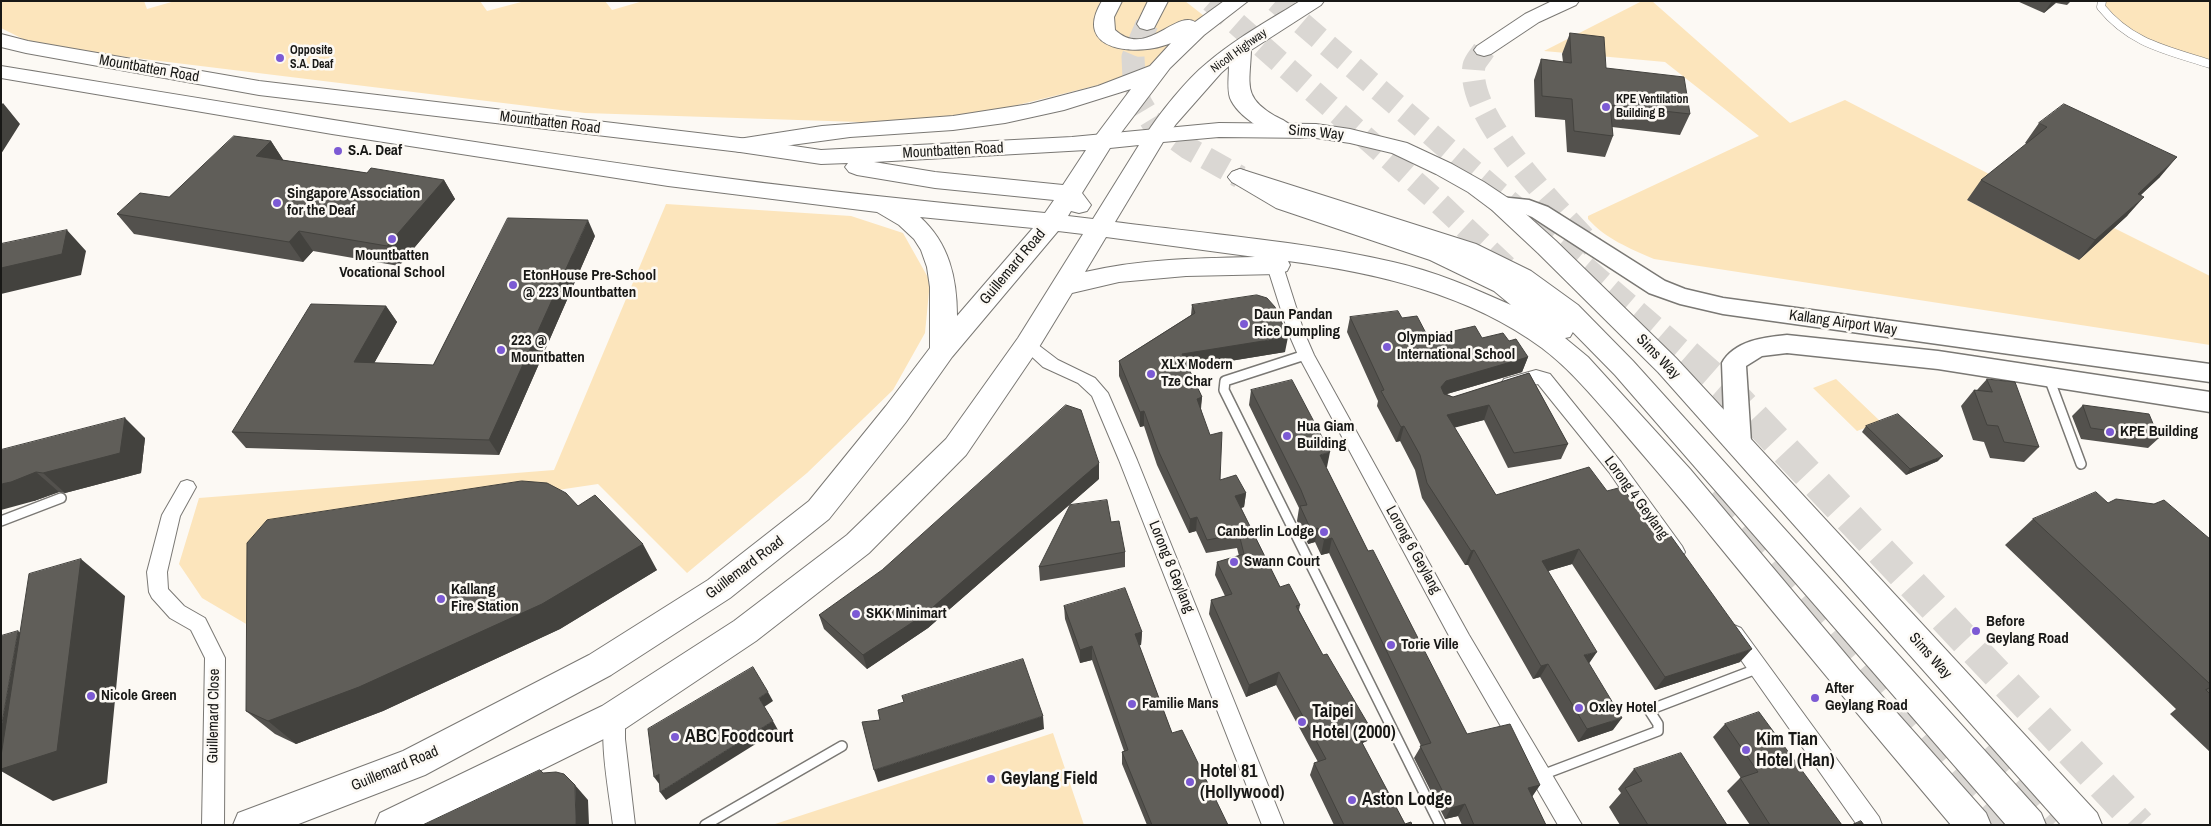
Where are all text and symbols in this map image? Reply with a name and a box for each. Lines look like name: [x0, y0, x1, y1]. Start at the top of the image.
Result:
street label: Nicoll Highway: [1208, 26, 1270, 76]
place label: Opposite S.A. Deaf: [290, 44, 333, 72]
street label: Mountbatten Road: [98, 51, 200, 87]
marker: Opposite S.A. Deaf: [274, 52, 286, 64]
place label: KPE Ventilation Building B: [1616, 93, 1689, 121]
marker: KPE Ventilation Building B: [1600, 101, 1612, 113]
street label: Mountbatten Road: [499, 108, 601, 138]
street label: Sims Way: [1288, 122, 1344, 144]
street label: Mountbatten Road: [902, 139, 1004, 163]
place label: S.A. Deaf: [348, 142, 402, 160]
marker: S.A. Deaf: [332, 145, 344, 157]
place label: Singapore Association for the Deaf: [287, 185, 420, 220]
marker: Singapore Association for the Deaf: [271, 197, 283, 209]
street label: Guillemard Road: [976, 226, 1050, 308]
marker: Mountbatten Vocational School: [386, 233, 398, 245]
place label: Mountbatten Vocational School: [339, 247, 445, 282]
place label: EtonHouse Pre-School @ 223 Mountbatten: [523, 267, 656, 302]
marker: EtonHouse Pre-School @ 223 Mountbatten: [507, 279, 519, 291]
place label: Daun Pandan Rice Dumpling: [1254, 306, 1340, 341]
street label: Kallang Airport Way: [1788, 307, 1898, 339]
marker: Daun Pandan Rice Dumpling: [1238, 318, 1250, 330]
place label: Olympiad International School: [1397, 329, 1515, 364]
street label: Sims Way: [1632, 331, 1684, 383]
place label: 223 @ Mountbatten: [511, 332, 585, 367]
marker: Olympiad International School: [1381, 341, 1393, 353]
marker: 223 @ Mountbatten: [495, 344, 507, 356]
place label: XLX Modern Tze Char: [1161, 356, 1233, 391]
marker: XLX Modern Tze Char: [1145, 368, 1157, 380]
place label: Hua Giam Building: [1297, 418, 1354, 453]
place label: KPE Building: [2120, 423, 2198, 441]
marker: KPE Building: [2104, 426, 2116, 438]
marker: Hua Giam Building: [1281, 430, 1293, 442]
street label: Lorong 4 Geylang: [1600, 453, 1672, 543]
street label: Lorong 6 Geylang: [1381, 503, 1445, 597]
street label: Lorong 8 Geylang: [1144, 518, 1198, 616]
place label: Canberlin Lodge: [1217, 523, 1314, 541]
marker: Canberlin Lodge: [1318, 526, 1330, 538]
street label: Guillemard Road: [702, 533, 788, 603]
place label: Swann Court: [1244, 553, 1320, 571]
marker: Swann Court: [1228, 556, 1240, 568]
place label: Kallang Fire Station: [451, 581, 519, 616]
marker: Kallang Fire Station: [435, 593, 447, 605]
place label: SKK Minimart: [866, 605, 947, 623]
marker: SKK Minimart: [850, 608, 862, 620]
place label: Before Geylang Road: [1986, 613, 2069, 648]
marker: Before Geylang Road: [1970, 625, 1982, 637]
street label: Sims Way: [1905, 629, 1955, 683]
place label: Torie Ville: [1401, 636, 1459, 654]
marker: Torie Ville: [1385, 639, 1397, 651]
street label: Guillemard Close: [204, 668, 224, 764]
place label: After Geylang Road: [1825, 680, 1908, 715]
place label: Nicole Green: [101, 687, 177, 705]
marker: Nicole Green: [85, 690, 97, 702]
marker: After Geylang Road: [1809, 692, 1821, 704]
place label: Familie Mans: [1142, 695, 1219, 713]
marker: Familie Mans: [1126, 698, 1138, 710]
place label: Oxley Hotel: [1589, 699, 1657, 717]
place label: Taipei Hotel (2000): [1312, 701, 1396, 744]
marker: Oxley Hotel: [1573, 702, 1585, 714]
marker: Taipei Hotel (2000): [1296, 716, 1308, 728]
place label: ABC Foodcourt: [685, 726, 793, 748]
place label: Kim Tian Hotel (Han): [1756, 729, 1835, 772]
marker: ABC Foodcourt: [669, 731, 681, 743]
street label: Guillemard Road: [349, 743, 441, 795]
marker: Kim Tian Hotel (Han): [1740, 744, 1752, 756]
place label: Hotel 81 (Hollywood): [1200, 761, 1284, 804]
place label: Geylang Field: [1001, 768, 1098, 790]
marker: Geylang Field: [985, 773, 997, 785]
marker: Hotel 81 (Hollywood): [1184, 776, 1196, 788]
place label: Aston Lodge: [1362, 789, 1452, 811]
marker: Aston Lodge: [1346, 794, 1358, 806]

